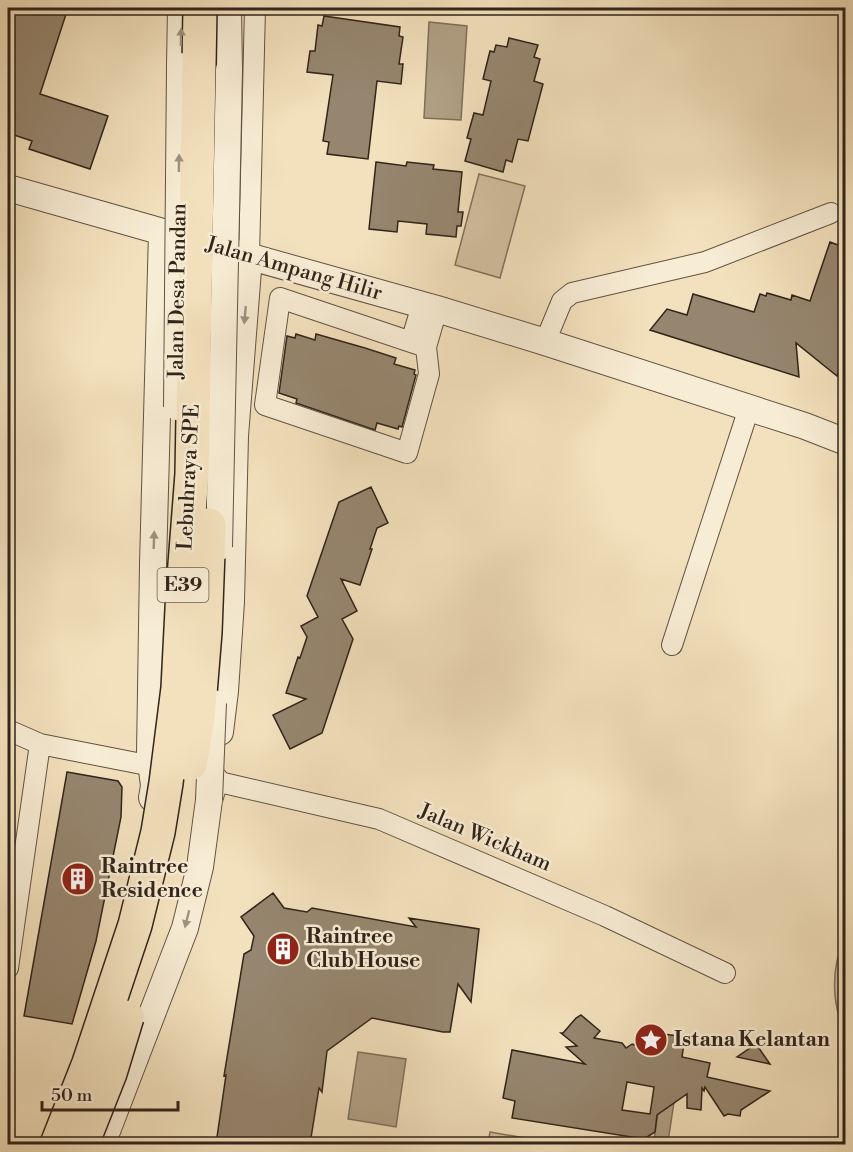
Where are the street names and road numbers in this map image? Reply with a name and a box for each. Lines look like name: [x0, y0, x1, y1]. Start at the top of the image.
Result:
street label: Jalan Desa Pandan: [163, 202, 193, 380]
street label: Jalan Ampang Hilir: [202, 231, 385, 307]
street label: Lebuhraya SPE: [172, 403, 206, 551]
road number: E39: [158, 568, 208, 602]
street label: Jalan Wickham: [414, 798, 555, 878]

